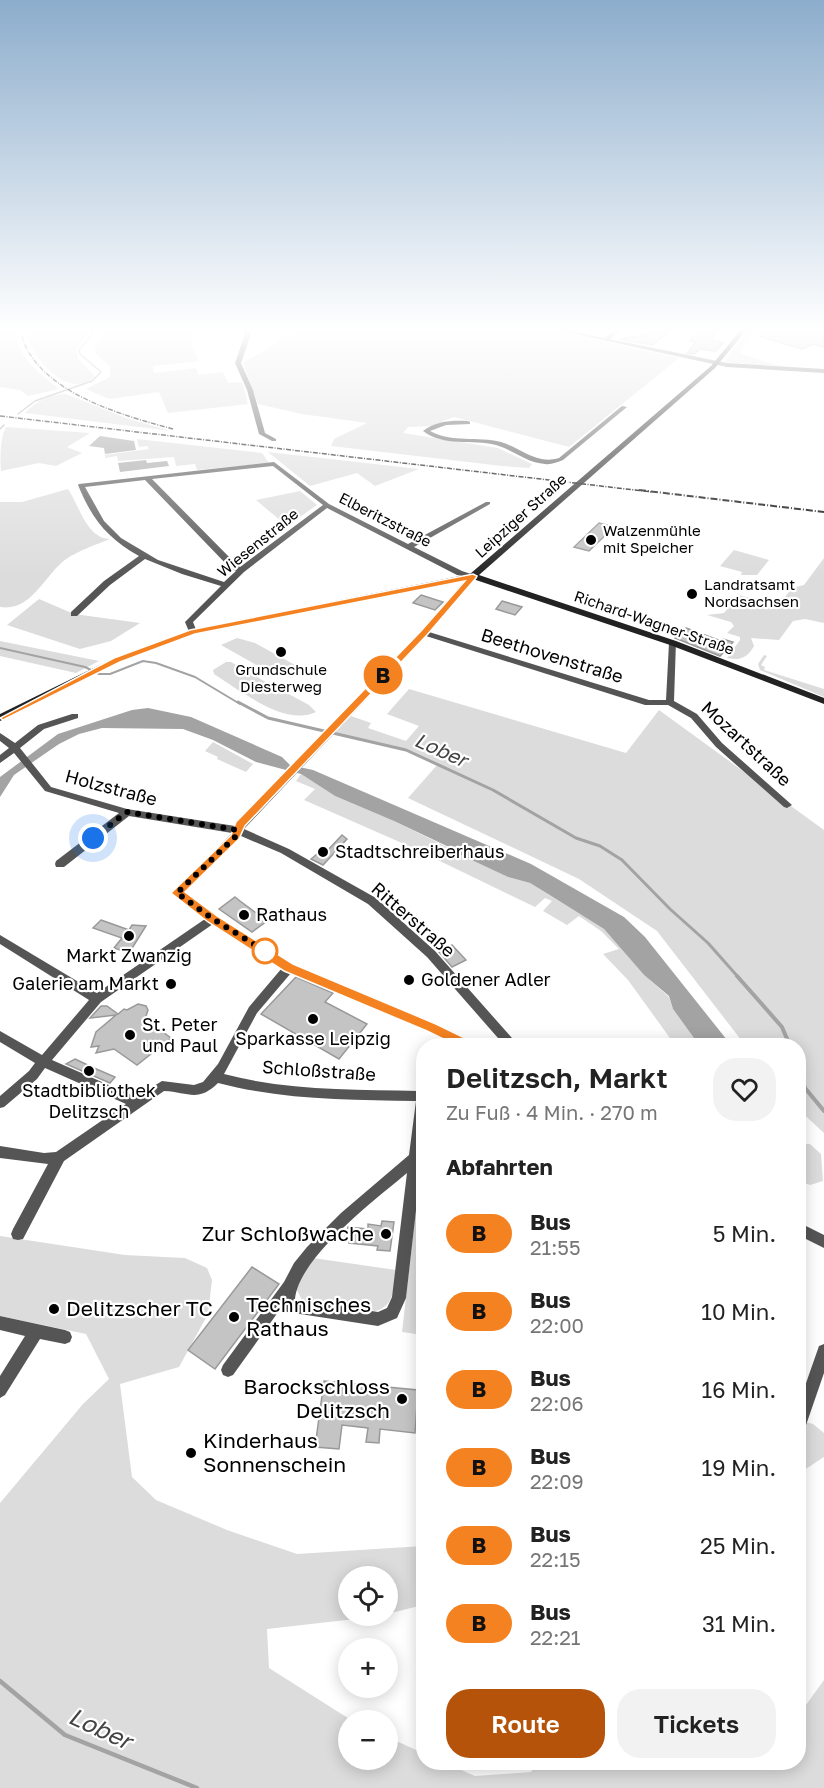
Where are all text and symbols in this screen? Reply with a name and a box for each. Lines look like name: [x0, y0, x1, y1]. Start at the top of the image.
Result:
street label: Leipziger Straße: [471, 469, 570, 561]
street label: Elberitzstraße: [336, 488, 435, 550]
street label: Wiesenstraße: [213, 504, 302, 580]
place label: Walzenmühle mit Speicher: [603, 521, 701, 556]
marker: Walzenmühle mit Speicher: [584, 533, 598, 547]
place label: Landratsamt Nordsachsen: [704, 575, 799, 610]
street label: Richard-Wagner-Straße: [572, 586, 737, 658]
marker: Landratsamt Nordsachsen: [685, 587, 699, 601]
street label: Beethovenstraße: [479, 623, 626, 687]
marker: Grundschule Diesterweg: [274, 645, 288, 659]
line badge: B: [364, 656, 403, 694]
place label: Grundschule Diesterweg: [235, 660, 327, 695]
text: B: [376, 662, 390, 688]
street label: Mozartstraße: [697, 696, 796, 790]
water label: Lober: [411, 727, 474, 773]
street label: Holzstraße: [63, 764, 160, 810]
your location: [78, 823, 108, 853]
place label: Stadtschreiberhaus: [335, 840, 505, 862]
marker: Stadtschreiberhaus: [316, 845, 330, 859]
street label: Ritterstraße: [367, 877, 460, 961]
place label: Rathaus: [256, 903, 327, 925]
marker: Rathaus: [237, 908, 251, 922]
marker: Markt Zwanzig: [122, 929, 136, 943]
unlabelled marker: [252, 938, 278, 964]
place label: Markt Zwanzig: [66, 944, 192, 966]
place label: Goldener Adler: [421, 968, 551, 990]
place label: Galerie am Markt: [12, 972, 159, 994]
marker: Goldener Adler: [402, 973, 416, 987]
marker: Galerie am Markt: [164, 977, 178, 991]
marker: Sparkasse Leipzig: [306, 1012, 320, 1026]
place label: St. Peter und Paul: [142, 1013, 218, 1056]
place label: Sparkasse Leipzig: [235, 1027, 391, 1049]
marker: St. Peter und Paul: [123, 1028, 137, 1042]
street label: Schloßstraße: [262, 1055, 377, 1085]
button: heart: [713, 1058, 776, 1121]
text: Delitzsch, Markt: [446, 1061, 668, 1094]
marker: Stadtbibliothek Delitzsch: [82, 1064, 96, 1078]
place label: Stadtbibliothek Delitzsch: [22, 1079, 156, 1122]
text: Zu Fuß · 4 Min. · 270 m: [446, 1100, 658, 1124]
text: Abfahrten: [446, 1153, 553, 1180]
text: Bus: [530, 1208, 571, 1235]
place label: Zur Schloßwache: [202, 1220, 374, 1246]
text: B: [472, 1220, 486, 1246]
text: 5 Min.: [713, 1220, 776, 1247]
marker: Zur Schloßwache: [379, 1227, 393, 1241]
text: 21:55: [530, 1235, 581, 1259]
text: Bus: [530, 1286, 571, 1313]
place label: Technisches Rathaus: [246, 1291, 371, 1341]
place label: Delitzscher TC: [66, 1295, 213, 1321]
text: B: [472, 1298, 486, 1324]
text: 10 Min.: [701, 1298, 776, 1325]
marker: Delitzscher TC: [47, 1302, 61, 1316]
marker: Technisches Rathaus: [227, 1310, 241, 1324]
text: 22:00: [530, 1313, 584, 1337]
text: Bus: [530, 1364, 571, 1391]
place label: Barockschloss Delitzsch: [243, 1373, 390, 1423]
text: B: [472, 1376, 486, 1402]
text: 16 Min.: [702, 1376, 776, 1403]
text: 22:06: [530, 1391, 584, 1415]
marker: Barockschloss Delitzsch: [395, 1392, 409, 1406]
place label: Kinderhaus Sonnenschein: [203, 1427, 346, 1477]
text: Bus: [530, 1442, 571, 1469]
marker: Kinderhaus Sonnenschein: [184, 1446, 198, 1460]
text: B: [472, 1454, 486, 1480]
text: 19 Min.: [702, 1454, 776, 1481]
text: 22:09: [530, 1469, 584, 1493]
text: Bus: [530, 1520, 571, 1547]
text: B: [472, 1532, 486, 1558]
text: 25 Min.: [700, 1532, 776, 1559]
text: 22:15: [530, 1547, 581, 1571]
map controls: [338, 1566, 398, 1770]
button: locate: [338, 1566, 398, 1626]
text: Bus: [530, 1598, 571, 1625]
text: B: [472, 1610, 486, 1636]
text: 31 Min.: [702, 1610, 776, 1637]
text: 22:21: [530, 1625, 581, 1649]
button: +: [338, 1638, 398, 1698]
button: Route: [446, 1689, 605, 1758]
button: Tickets: [617, 1689, 776, 1758]
water label: Lober: [65, 1701, 140, 1756]
button: −: [338, 1710, 398, 1770]

